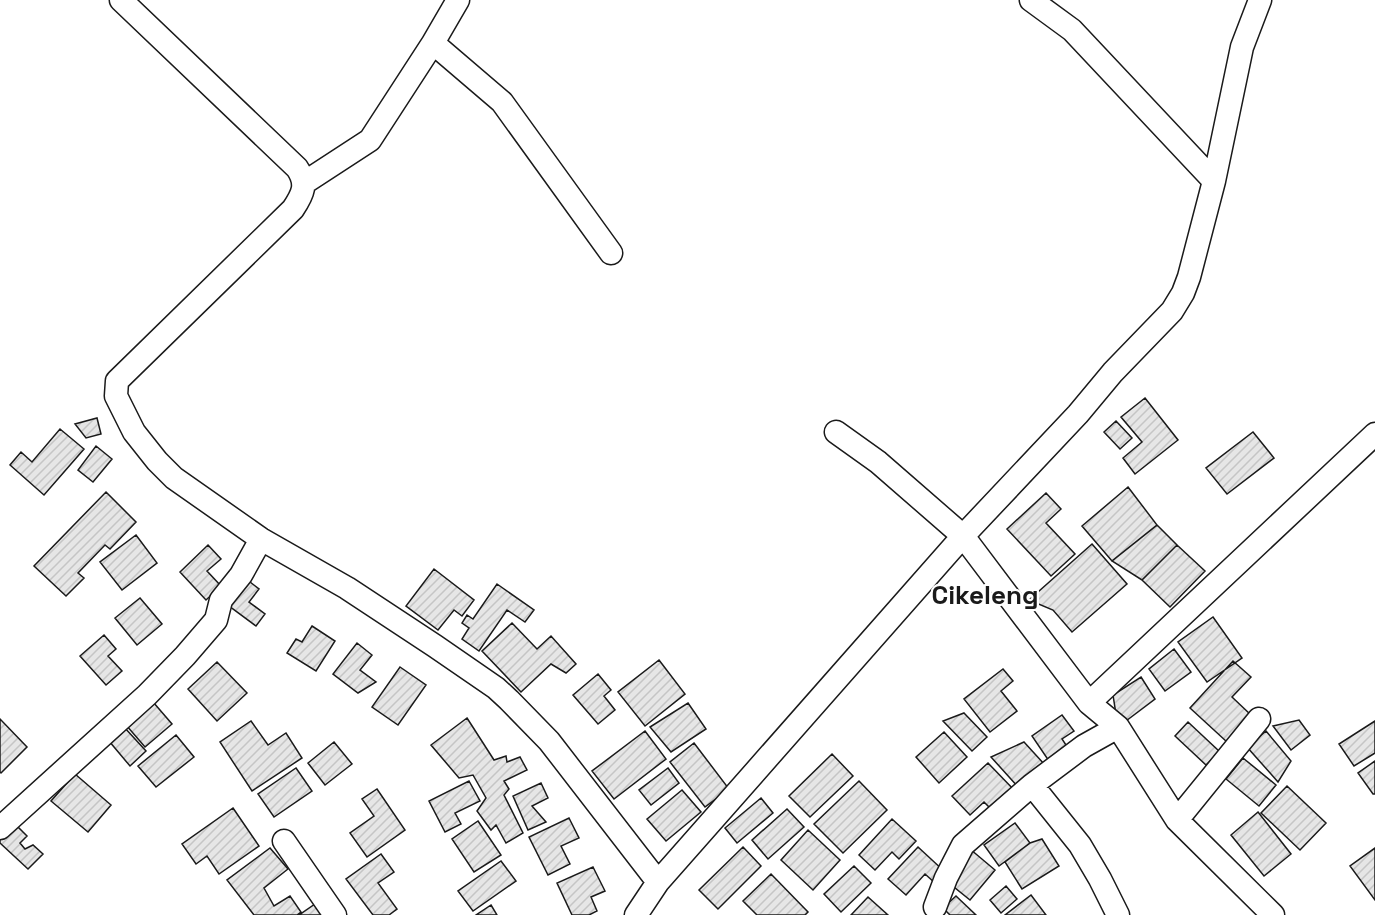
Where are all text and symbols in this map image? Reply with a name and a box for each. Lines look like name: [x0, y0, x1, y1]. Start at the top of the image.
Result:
district label: Cikeleng: [931, 578, 1039, 612]

